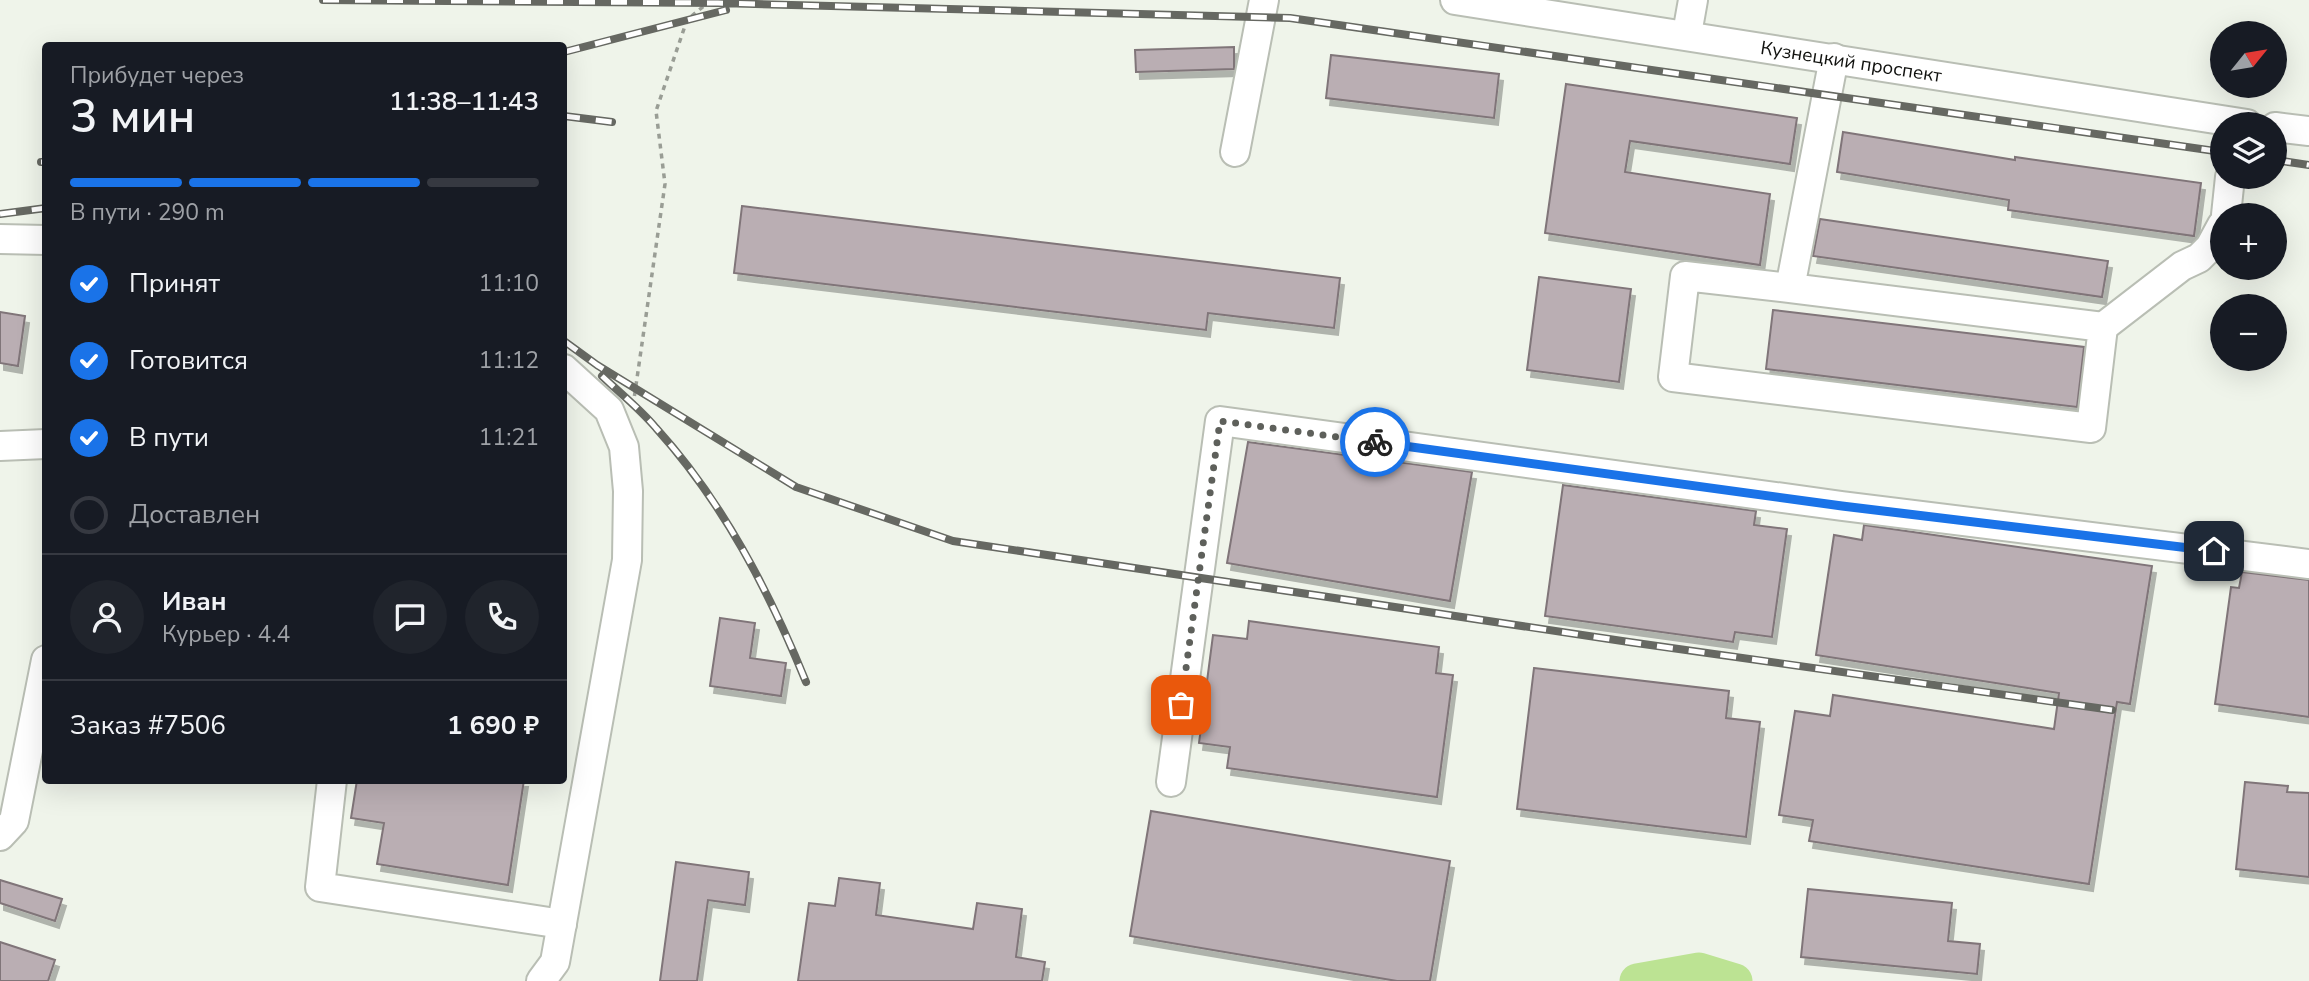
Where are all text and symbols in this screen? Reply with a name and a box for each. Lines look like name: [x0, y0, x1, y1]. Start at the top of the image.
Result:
north arrow: [2210, 21, 2287, 98]
map controls: [2210, 21, 2287, 371]
street label: Кузнецкий проспект: [1759, 35, 1944, 89]
text: Прибудет через: [70, 60, 244, 91]
text: 11:38–11:43: [389, 84, 539, 119]
text: 3 мин: [70, 85, 195, 148]
button: layers: [2210, 112, 2287, 189]
text: В пути · 290 m: [70, 197, 225, 228]
button: +: [2210, 203, 2287, 280]
icon: check: [70, 265, 108, 303]
text: Принят: [129, 266, 220, 301]
text: 11:10: [479, 268, 539, 299]
button: −: [2210, 294, 2287, 371]
icon: check: [70, 342, 108, 380]
text: Готовится: [129, 343, 248, 378]
text: 11:12: [479, 345, 539, 376]
courier: [1340, 407, 1410, 477]
icon: check: [70, 419, 108, 457]
text: В пути: [129, 420, 209, 455]
text: 11:21: [479, 422, 539, 453]
icon: bike: [1356, 423, 1394, 461]
text: Доставлен: [129, 497, 260, 532]
pin: [2184, 521, 2244, 581]
icon: home: [2195, 532, 2233, 570]
button: person: [70, 580, 144, 654]
button: chat: [373, 580, 447, 654]
button: phone: [465, 580, 539, 654]
text: Иван: [162, 584, 227, 619]
text: Курьер · 4.4: [162, 619, 290, 650]
pin: [1151, 675, 1211, 735]
icon: bag: [1162, 686, 1200, 724]
text: Заказ #7506: [70, 708, 226, 743]
text: 1 690 ₽: [447, 708, 539, 743]

